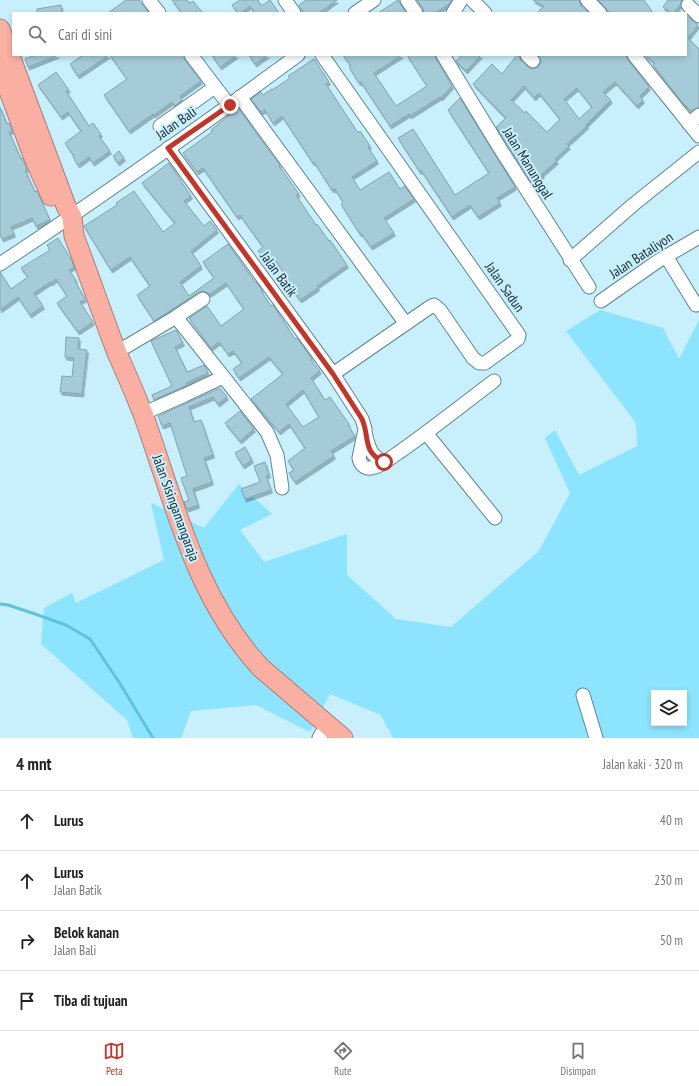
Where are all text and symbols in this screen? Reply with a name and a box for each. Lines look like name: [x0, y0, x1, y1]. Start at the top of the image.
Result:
search box: [12, 12, 687, 56]
icon: search: [26, 23, 48, 45]
text: Cari di sini: [58, 25, 112, 44]
route end: [221, 96, 239, 114]
street label: Jalan Bali: [151, 103, 200, 144]
street label: Jalan Manunggal: [498, 123, 557, 203]
street label: Jalan Bataliyon: [605, 228, 676, 283]
street label: Jalan Batik: [256, 247, 302, 301]
street label: Jalan Sadun: [481, 258, 529, 315]
street label: Jalan Sisingamangaraja: [148, 451, 204, 564]
route start: [375, 453, 393, 471]
map controls: [651, 690, 687, 726]
button: layers: [651, 690, 687, 726]
text: 4 mnt: [16, 753, 51, 775]
text: Jalan kaki · 320 m: [603, 756, 683, 773]
icon: ahead: [16, 810, 38, 832]
text: Lurus: [54, 811, 83, 830]
text: 40 m: [660, 812, 683, 829]
text: Lurus: [54, 863, 83, 882]
icon: ahead: [16, 870, 38, 892]
text: 230 m: [654, 872, 683, 889]
text: Jalan Batik: [54, 882, 102, 899]
text: Belok kanan: [54, 923, 119, 942]
icon: right: [16, 930, 38, 952]
text: 50 m: [660, 932, 683, 949]
text: Jalan Bali: [54, 942, 96, 959]
icon: arrive: [16, 990, 38, 1012]
text: Tiba di tujuan: [54, 991, 128, 1010]
tab: Peta: [103, 1040, 125, 1078]
tab: Rute: [332, 1040, 354, 1078]
tab: Disimpan: [560, 1040, 596, 1078]

